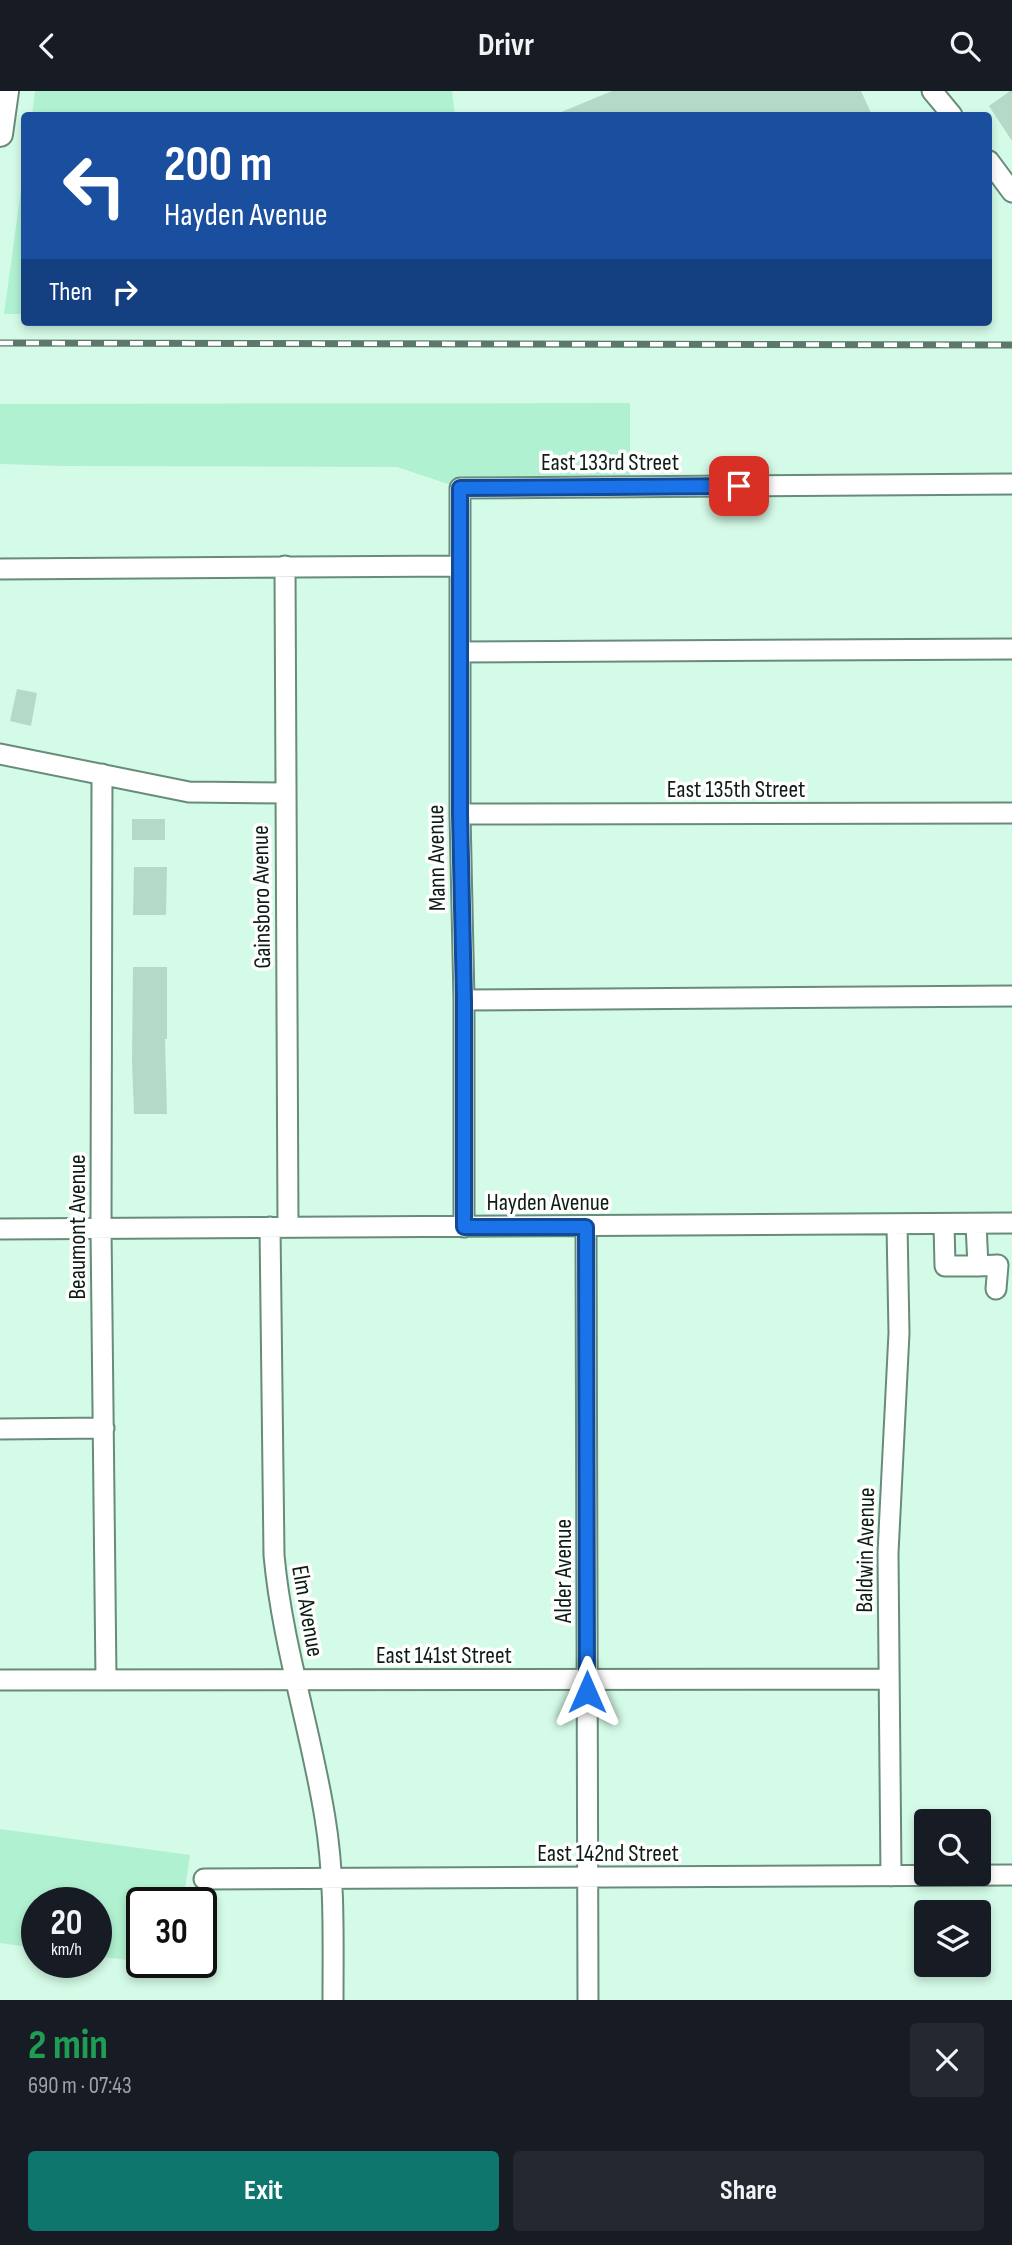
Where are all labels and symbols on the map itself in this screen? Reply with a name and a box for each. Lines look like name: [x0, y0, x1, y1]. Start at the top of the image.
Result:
street label: East 133rd Street: [541, 448, 679, 477]
pin: [709, 456, 769, 516]
street label: East 135th Street: [667, 775, 805, 804]
street label: Mann Avenue: [421, 804, 452, 912]
street label: Gainsboro Avenue: [246, 825, 277, 969]
street label: Beaumont Avenue: [63, 1154, 92, 1300]
street label: Hayden Avenue: [487, 1188, 609, 1217]
street label: Baldwin Avenue: [850, 1487, 881, 1613]
street label: Alder Avenue: [549, 1519, 578, 1624]
street label: Elm Avenue: [285, 1563, 330, 1659]
street label: East 141st Street: [376, 1641, 512, 1670]
position arrow: [550, 1655, 624, 1729]
street label: East 142nd Street: [537, 1839, 679, 1868]
speed limit sign: 30: [126, 1887, 217, 1978]

